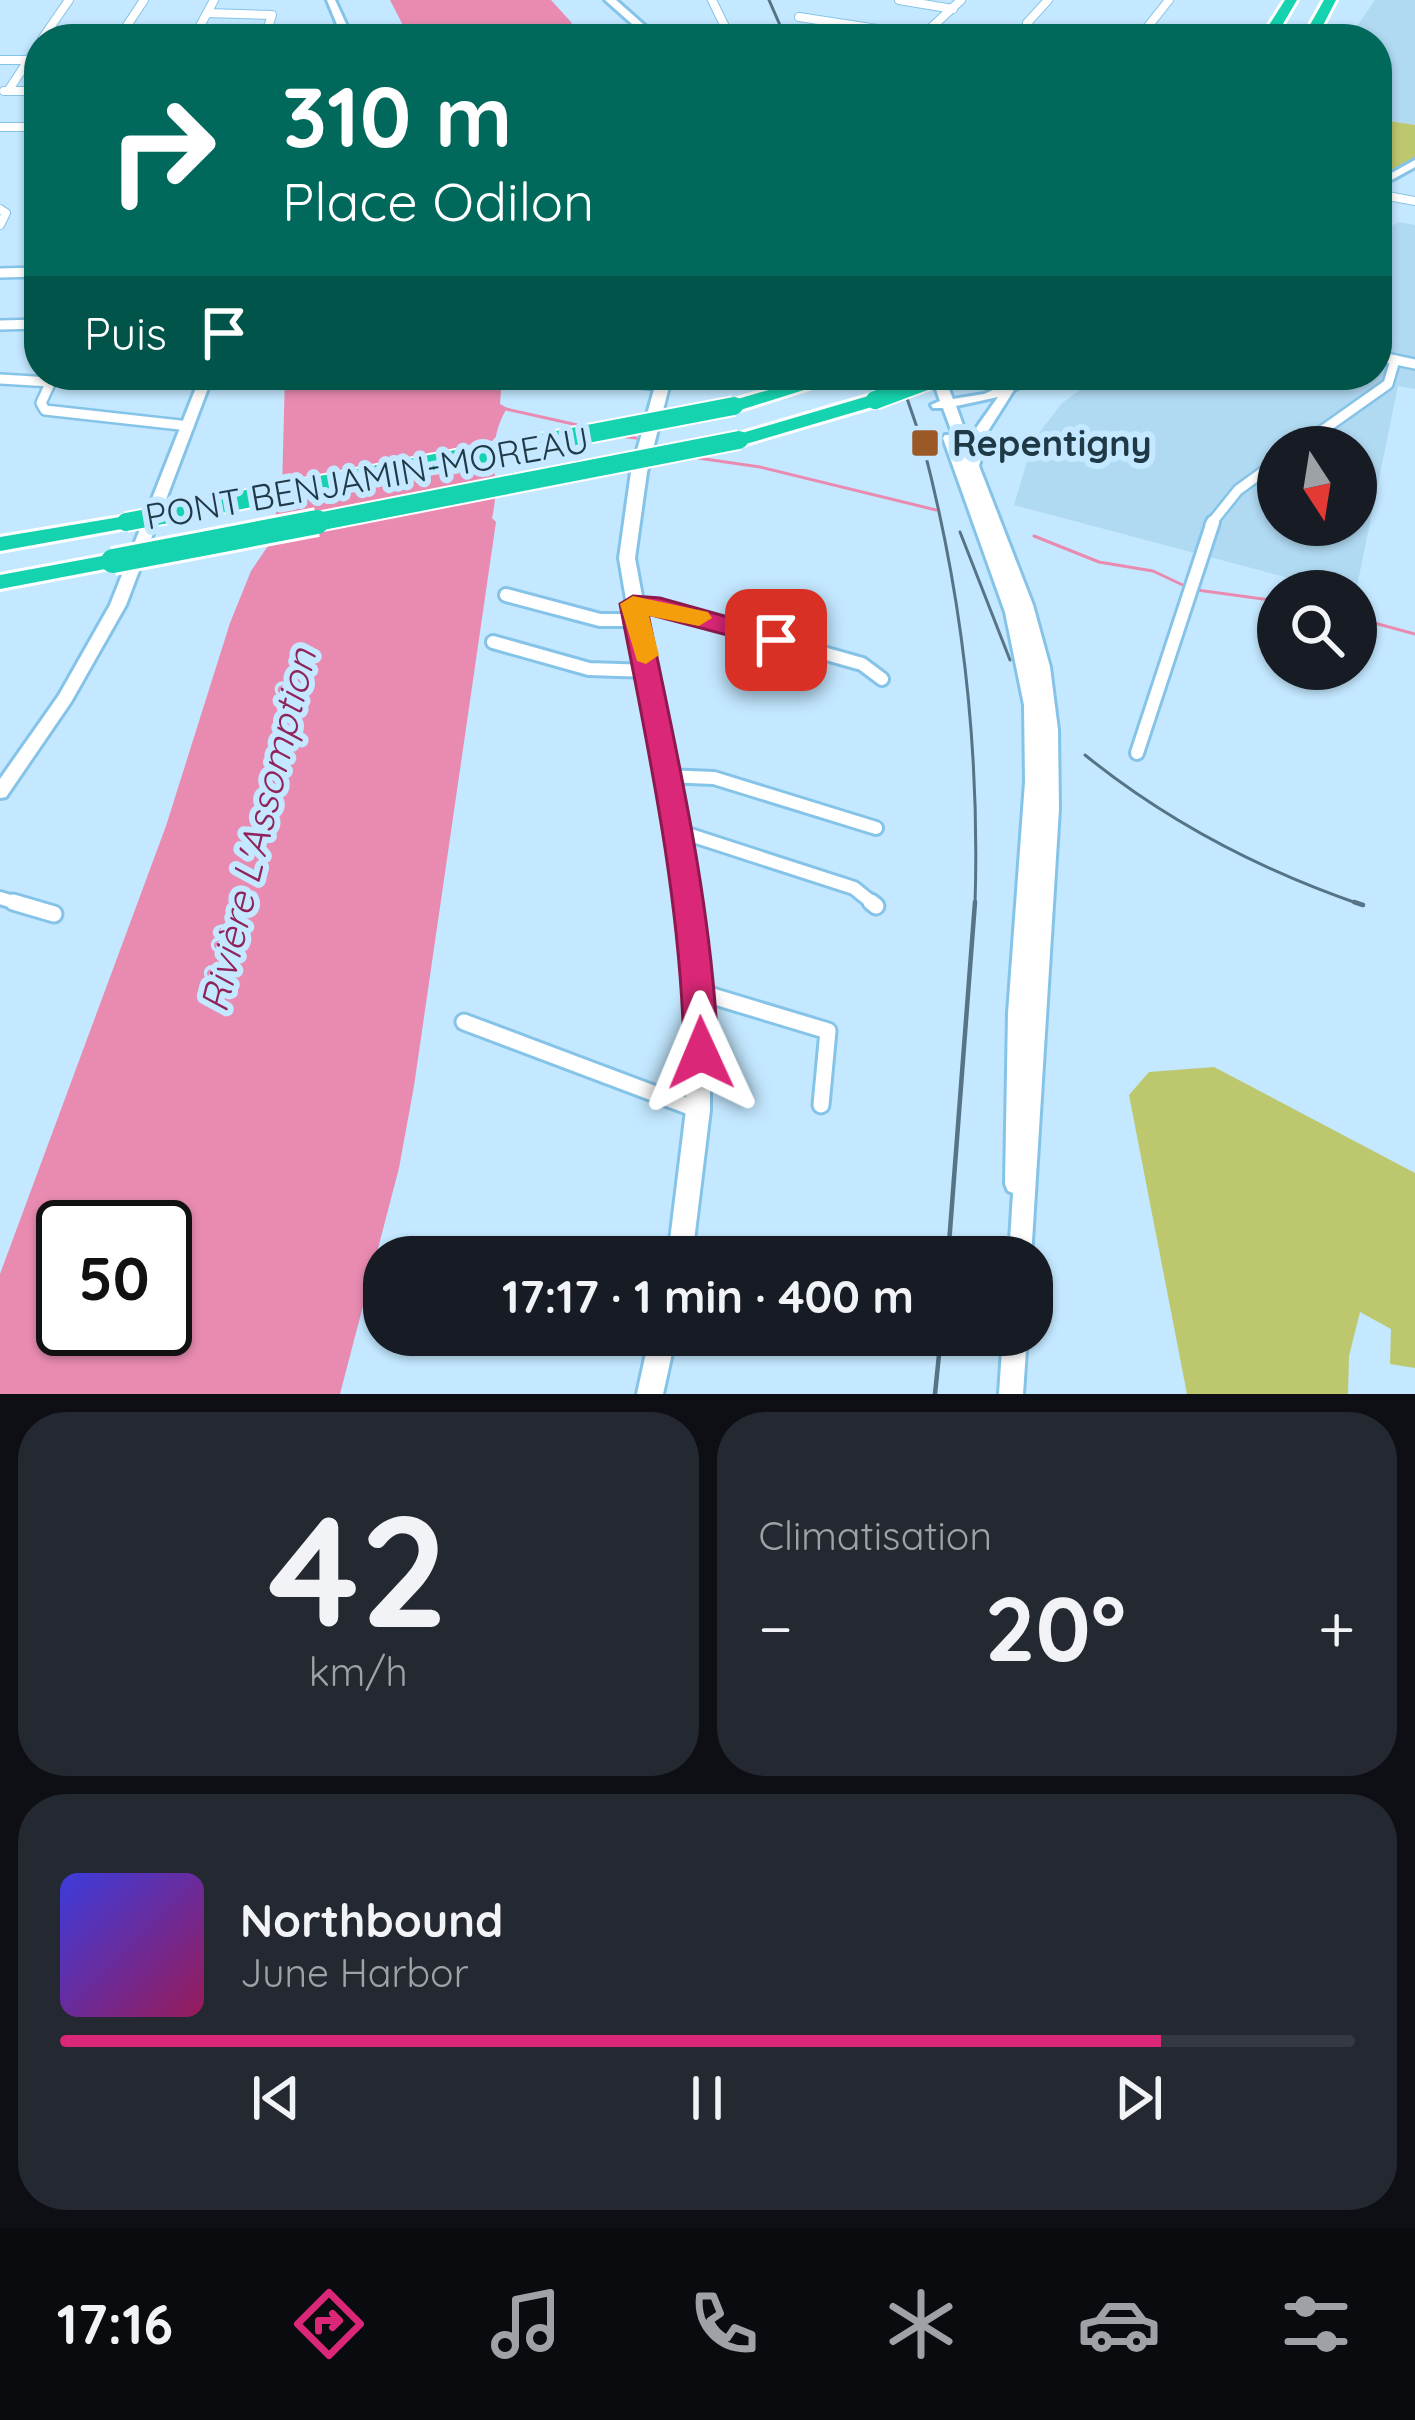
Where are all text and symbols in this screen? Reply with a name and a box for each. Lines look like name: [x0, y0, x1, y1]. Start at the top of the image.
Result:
text: 310 m: [282, 63, 512, 168]
icon: right: [84, 72, 240, 228]
text: Place Odilon: [282, 167, 594, 235]
icon: arrive: [191, 300, 257, 366]
text: Puis: [84, 305, 167, 361]
street label: PONT BENJAMIN-MOREAU: [142, 416, 592, 539]
place label: Repentigny: [952, 420, 1152, 465]
north arrow: [1257, 426, 1377, 546]
map controls: [1257, 426, 1377, 690]
marker: Repentigny: [909, 427, 941, 459]
button: search: [1257, 570, 1377, 690]
pin: [725, 589, 827, 691]
icon: arrive: [743, 607, 809, 673]
water label: Rivière L'Assomption: [189, 642, 327, 1017]
position arrow: [638, 990, 764, 1116]
speed limit sign: 50: [36, 1200, 192, 1356]
text: 17:17 · 1 min · 400 m: [502, 1268, 914, 1324]
text: 42: [268, 1471, 449, 1666]
text: Climatisation: [759, 1511, 992, 1560]
text: 20°: [984, 1571, 1126, 1684]
text: −: [759, 1586, 793, 1669]
text: +: [1318, 1586, 1355, 1669]
text: km/h: [309, 1647, 408, 1696]
text: Northbound: [240, 1892, 503, 1948]
text: June Harbor: [240, 1948, 469, 1997]
icon: previous: [243, 2065, 309, 2131]
icon: pause: [674, 2065, 740, 2131]
icon: next: [1106, 2065, 1172, 2131]
icon: directions: [287, 2282, 371, 2366]
icon: music: [484, 2282, 568, 2366]
icon: phone: [682, 2282, 766, 2366]
icon: climate: [879, 2282, 963, 2366]
icon: car: [1077, 2282, 1161, 2366]
icon: filters: [1274, 2282, 1358, 2366]
text: 17:16: [57, 2290, 173, 2358]

